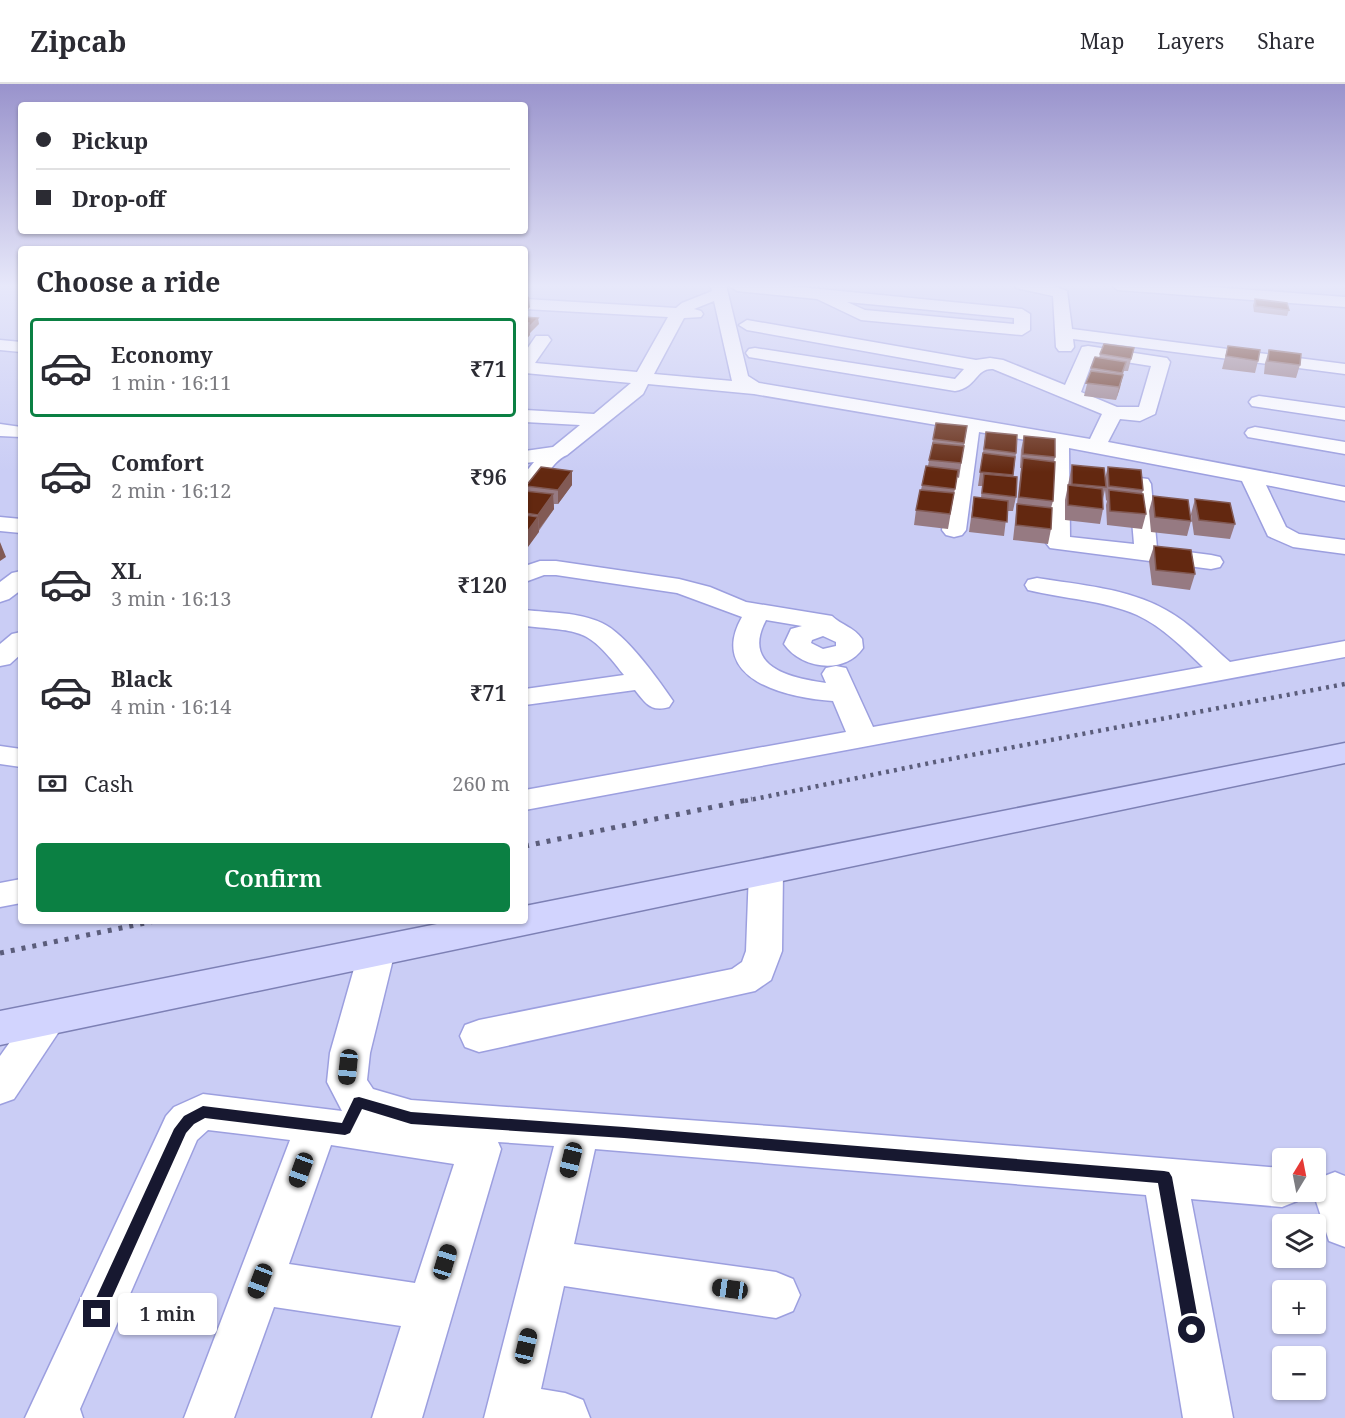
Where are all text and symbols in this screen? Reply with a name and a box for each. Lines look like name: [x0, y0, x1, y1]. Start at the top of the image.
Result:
text: Zipcab: [30, 22, 126, 60]
text: Map: [1080, 27, 1124, 55]
text: Layers: [1157, 27, 1224, 55]
text: Share: [1257, 27, 1315, 55]
text: Pickup: [72, 125, 148, 155]
text: Drop-off: [72, 183, 165, 213]
text: Choose a ride: [36, 263, 221, 300]
text: Economy: [111, 339, 213, 369]
icon: car: [39, 341, 93, 395]
text: ₹71: [470, 353, 507, 383]
text: 1 min · 16:11: [111, 369, 231, 396]
text: Comfort: [111, 447, 204, 477]
icon: car: [39, 449, 93, 503]
text: ₹96: [470, 461, 507, 491]
text: 2 min · 16:12: [111, 477, 231, 504]
text: XL: [111, 555, 142, 585]
icon: car: [39, 557, 93, 611]
text: ₹120: [458, 569, 507, 599]
text: 3 min · 16:13: [111, 585, 231, 612]
text: Black: [111, 663, 172, 693]
icon: car: [39, 665, 93, 719]
text: ₹71: [470, 677, 507, 707]
text: 4 min · 16:14: [111, 693, 231, 720]
icon: cash: [36, 767, 69, 800]
text: Cash: [84, 768, 134, 798]
text: 260 m: [452, 770, 510, 797]
button: Confirm: [36, 843, 510, 912]
car: [337, 1048, 359, 1086]
car: [558, 1140, 584, 1180]
north arrow: [1272, 1148, 1326, 1202]
map controls: [1272, 1148, 1326, 1400]
car: [286, 1150, 316, 1190]
button: layers: [1272, 1214, 1326, 1268]
car: [431, 1242, 459, 1282]
car: [245, 1261, 275, 1301]
car: [711, 1278, 749, 1300]
button: +: [1272, 1280, 1326, 1334]
callout: 1 min: [118, 1293, 217, 1335]
route end: [83, 1300, 110, 1327]
text: 1 min: [140, 1300, 195, 1327]
route start: [1178, 1316, 1205, 1343]
car: [513, 1326, 539, 1366]
button: −: [1272, 1346, 1326, 1400]

